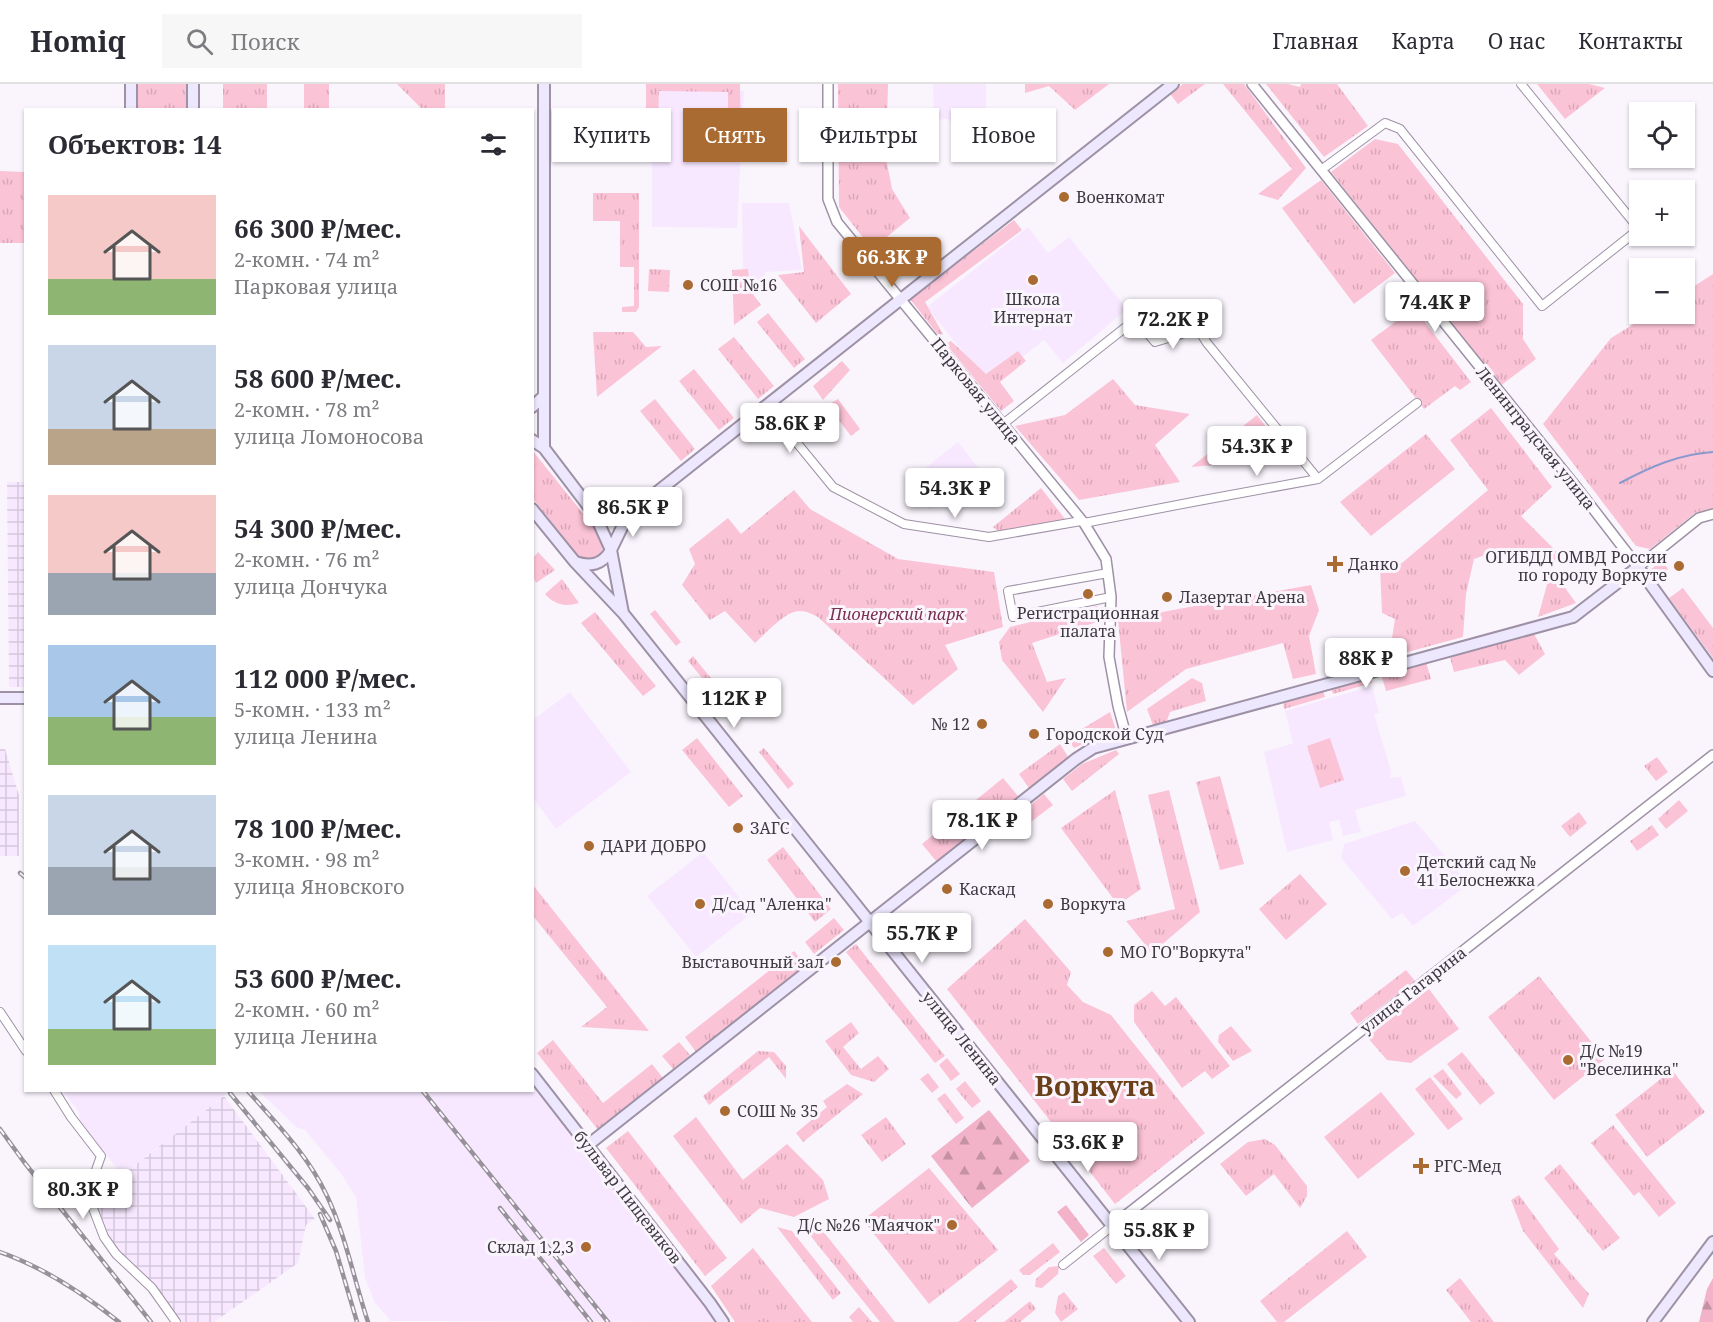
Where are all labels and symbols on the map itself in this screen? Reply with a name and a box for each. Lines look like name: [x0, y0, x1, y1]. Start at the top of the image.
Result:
place label: Военкомат: [1076, 186, 1165, 208]
marker: Военкомат: [1057, 190, 1071, 204]
pin: 66.3K ₽: [837, 237, 947, 288]
marker: Школа Интернат: [1026, 273, 1040, 287]
place label: СОШ №16: [700, 274, 777, 296]
marker: СОШ №16: [681, 278, 695, 292]
pin: 74.4K ₽: [1380, 282, 1490, 333]
place label: Школа Интернат: [993, 288, 1073, 328]
pin: 72.2K ₽: [1118, 299, 1228, 350]
street label: Парковая улица: [926, 333, 1026, 449]
street label: Ленинградская улица: [1471, 362, 1601, 514]
pin: 58.6K ₽: [735, 403, 845, 454]
pin: 54.3K ₽: [1202, 426, 1312, 477]
pin: 54.3K ₽: [900, 468, 1010, 519]
pin: 86.5K ₽: [578, 487, 688, 538]
place label: ОГИБДД ОМВД России по городу Воркуте: [1485, 546, 1667, 586]
place label: Данко: [1348, 553, 1398, 575]
marker: Данко: [1326, 555, 1344, 573]
marker: ОГИБДД ОМВД России по городу Воркуте: [1672, 559, 1686, 573]
place label: Лазертаг Арена: [1179, 586, 1305, 608]
marker: Регистрационная палата: [1081, 587, 1095, 601]
marker: Лазертаг Арена: [1160, 590, 1174, 604]
place label: Регистрационная палата: [1017, 602, 1159, 642]
park label: Пионерский парк: [828, 603, 965, 625]
pin: 88K ₽: [1324, 638, 1408, 689]
pin: 112K ₽: [685, 678, 783, 729]
place label: № 12: [932, 713, 970, 735]
marker: № 12: [975, 717, 989, 731]
place label: Городской Суд: [1046, 723, 1164, 745]
marker: Городской Суд: [1027, 727, 1041, 741]
pin: 78.1K ₽: [927, 800, 1037, 851]
place label: ЗАГС: [750, 817, 790, 839]
marker: ЗАГС: [731, 821, 745, 835]
place label: ДАРИ ДОБРО: [601, 835, 706, 857]
marker: ДАРИ ДОБРО: [582, 839, 596, 853]
place label: Детский сад № 41 Белоснежка: [1417, 851, 1536, 891]
marker: Детский сад № 41 Белоснежка: [1398, 864, 1412, 878]
place label: Каскад: [959, 878, 1016, 900]
marker: Каскад: [940, 882, 954, 896]
place label: Д/сад "Аленка": [712, 893, 832, 915]
place label: Воркута: [1060, 893, 1126, 915]
marker: Д/сад "Аленка": [693, 897, 707, 911]
marker: Воркута: [1041, 897, 1055, 911]
pin: 55.7K ₽: [867, 913, 977, 964]
place label: МО ГО"Воркута": [1120, 941, 1251, 963]
street label: улица Гагарина: [1355, 942, 1471, 1038]
marker: МО ГО"Воркута": [1101, 945, 1115, 959]
place label: Выставочный зал: [681, 951, 824, 973]
marker: Выставочный зал: [829, 955, 843, 969]
street label: улица Ленина: [917, 986, 1007, 1090]
place label: Д/с №19 "Веселинка": [1580, 1040, 1678, 1080]
marker: Д/с №19 "Веселинка": [1561, 1053, 1575, 1067]
district label: Воркута: [1035, 1066, 1155, 1104]
place label: СОШ № 35: [737, 1100, 818, 1122]
marker: СОШ № 35: [718, 1104, 732, 1118]
pin: 53.6K ₽: [1033, 1122, 1143, 1173]
street label: бульвар Пищевиков: [569, 1126, 687, 1268]
place label: РГС-Мед: [1434, 1155, 1501, 1177]
marker: РГС-Мед: [1412, 1157, 1430, 1175]
pin: 80.3K ₽: [28, 1169, 138, 1220]
pin: 55.8K ₽: [1104, 1210, 1214, 1261]
place label: Д/с №26 "Маячок": [798, 1214, 940, 1236]
marker: Д/с №26 "Маячок": [945, 1218, 959, 1232]
place label: Склад 1,2,3: [487, 1236, 574, 1258]
marker: Склад 1,2,3: [579, 1240, 593, 1254]

